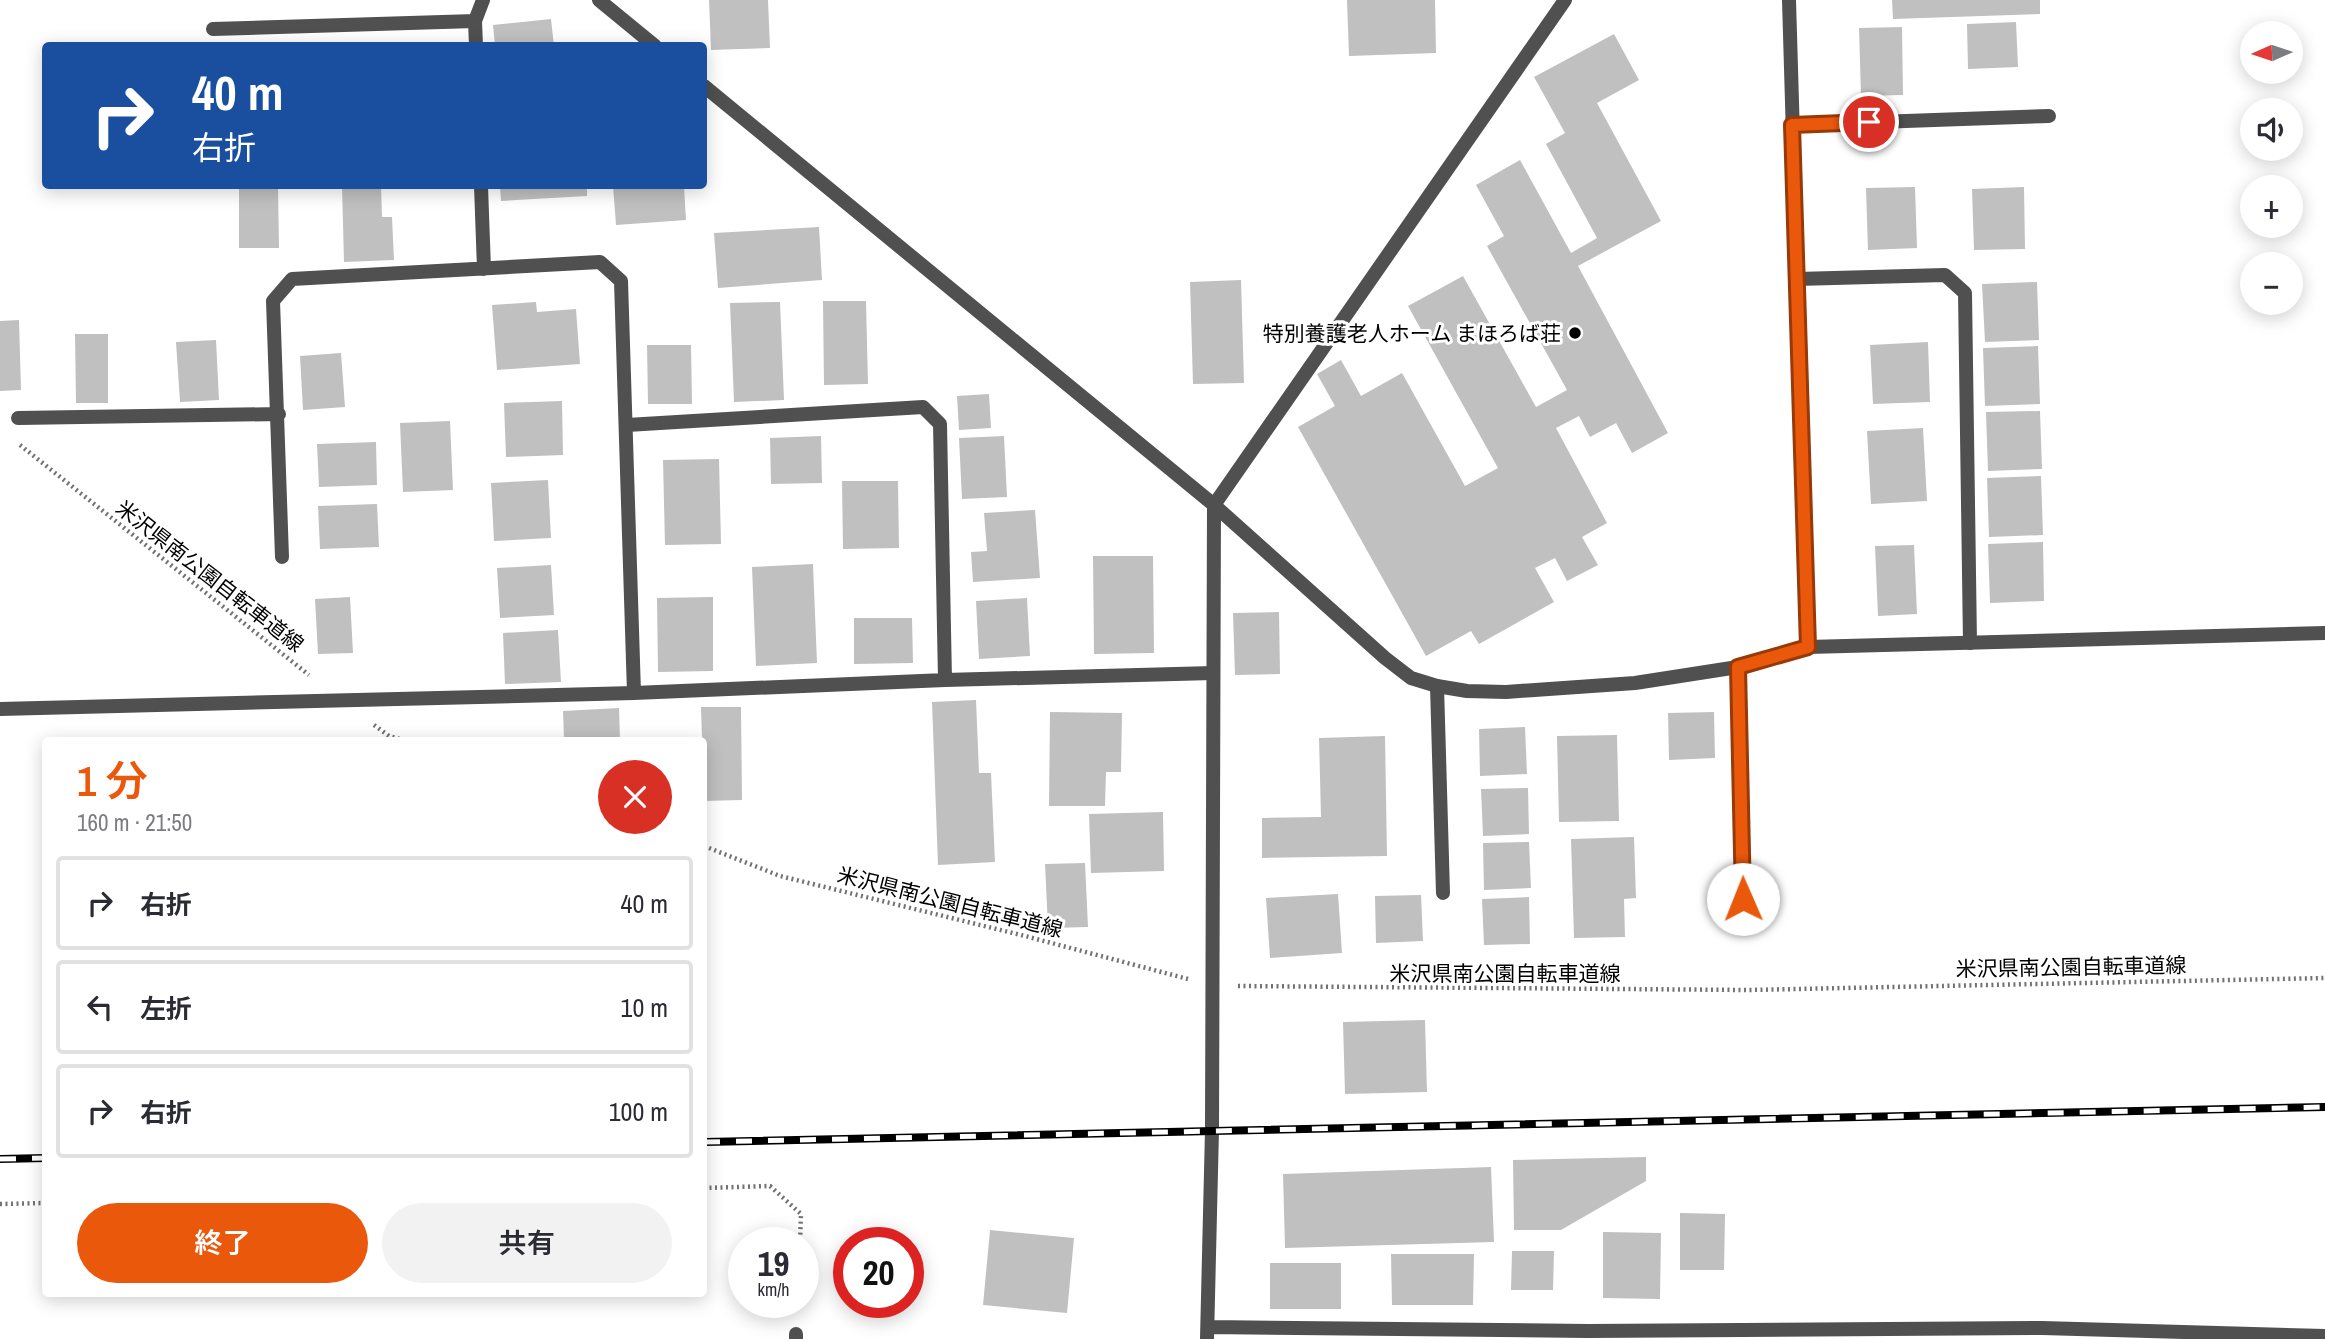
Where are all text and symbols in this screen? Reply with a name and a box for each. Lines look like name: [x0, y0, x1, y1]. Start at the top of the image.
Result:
north arrow: [2240, 21, 2303, 84]
map controls: [2240, 21, 2303, 315]
text: 40 m: [192, 59, 284, 125]
icon: right: [77, 70, 168, 161]
pin: [1839, 92, 1899, 152]
button: sound: [2240, 98, 2303, 161]
icon: arrive: [1850, 103, 1888, 141]
text: 右折: [192, 126, 256, 169]
button: +: [2240, 175, 2303, 238]
button: −: [2240, 252, 2303, 315]
place label: 特別養護老人ホーム まほろば荘: [1263, 319, 1561, 348]
marker: 特別養護老人ホーム まほろば荘: [1567, 325, 1583, 341]
street label: 米沢県南公園自転車道線: [110, 493, 310, 659]
text: 1 分: [77, 753, 148, 809]
button: close: [598, 760, 672, 834]
text: 160 m · 21:50: [77, 807, 192, 838]
street label: 米沢県南公園自転車道線: [834, 860, 1066, 944]
position arrow: [1706, 862, 1780, 936]
icon: right: [81, 884, 119, 922]
text: 40 m: [621, 886, 668, 921]
text: 右折: [140, 887, 192, 922]
street label: 米沢県南公園自転車道線: [1955, 950, 2187, 984]
street label: 米沢県南公園自転車道線: [1390, 959, 1621, 988]
icon: left: [81, 988, 119, 1026]
text: 10 m: [621, 990, 668, 1025]
text: 左折: [140, 991, 192, 1026]
icon: right: [81, 1092, 119, 1130]
text: 100 m: [609, 1094, 668, 1129]
text: 右折: [140, 1095, 192, 1130]
button: 終了: [77, 1203, 368, 1283]
button: 共有: [382, 1203, 672, 1283]
speed limit sign: 20: [833, 1227, 924, 1318]
text: 19: [758, 1240, 789, 1287]
text: km/h: [758, 1277, 790, 1302]

